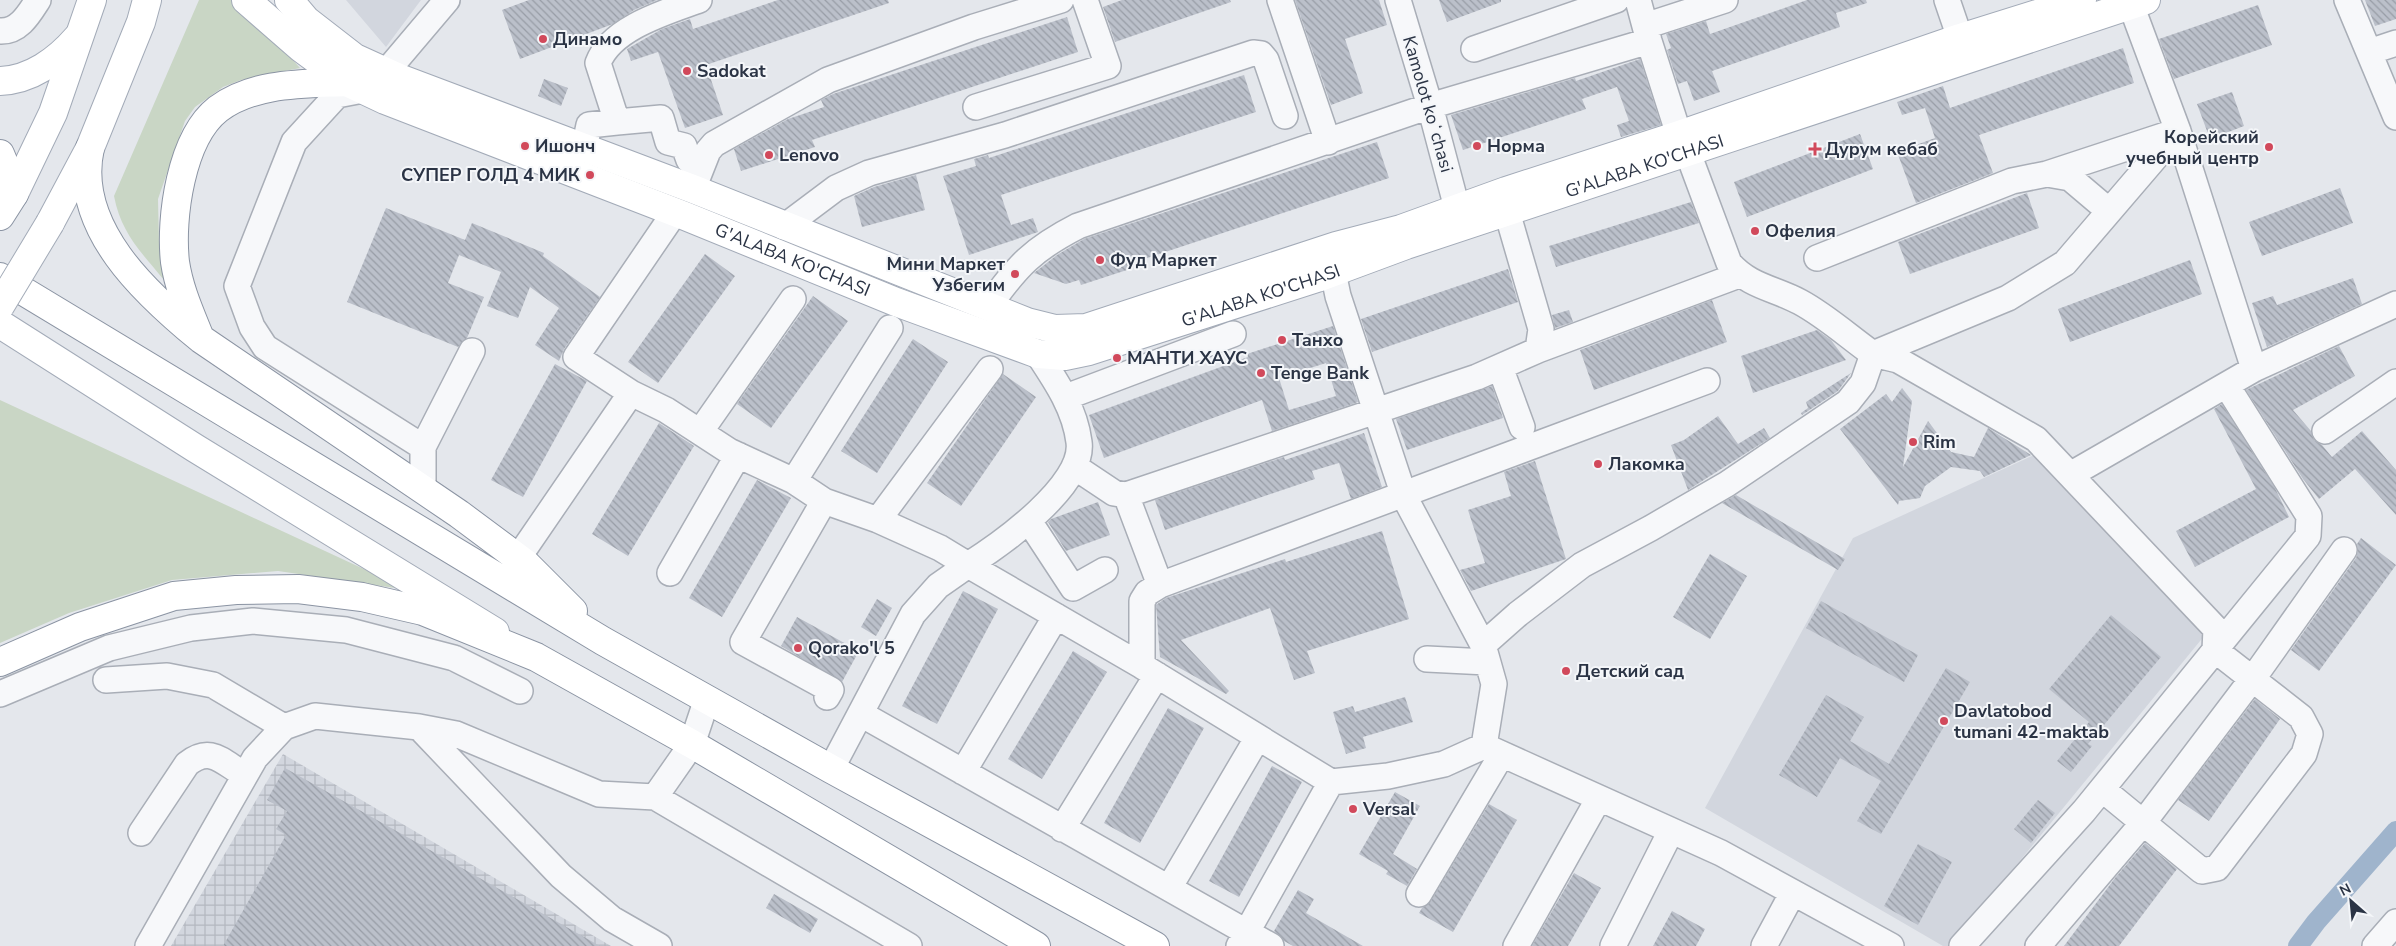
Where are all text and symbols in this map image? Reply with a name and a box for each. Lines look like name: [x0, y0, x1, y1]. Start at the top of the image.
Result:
place label: Динамо: [553, 27, 622, 51]
marker: Динамо: [537, 33, 549, 45]
street label: Kamolot koʻchasi: [1397, 33, 1459, 175]
place label: Sadokat: [697, 59, 766, 83]
marker: Sadokat: [681, 65, 693, 77]
place label: Корейский учебный центр: [2126, 125, 2259, 170]
street label: G'ALABA KO'CHASI: [1562, 129, 1727, 203]
place label: Ишонч: [535, 134, 595, 158]
place label: Норма: [1487, 134, 1545, 158]
place label: Дурум кебаб: [1825, 137, 1938, 161]
marker: Ишонч: [519, 140, 531, 152]
marker: Норма: [1471, 140, 1483, 152]
marker: Корейский учебный центр: [2263, 141, 2275, 153]
place label: Lenovo: [779, 143, 839, 167]
marker: Дурум кебаб: [1809, 143, 1821, 155]
marker: Lenovo: [763, 149, 775, 161]
place label: СУПЕР ГОЛД 4 МИК: [401, 163, 581, 187]
marker: СУПЕР ГОЛД 4 МИК: [584, 169, 596, 181]
street label: G'ALABA KO'CHASI: [711, 217, 874, 302]
place label: Офелия: [1765, 219, 1836, 243]
marker: Офелия: [1749, 225, 1761, 237]
place label: Фуд Маркет: [1110, 248, 1217, 272]
place label: Мини Маркет Узбегим: [886, 252, 1005, 297]
marker: Фуд Маркет: [1094, 254, 1106, 266]
street label: G'ALABA KO'CHASI: [1178, 258, 1344, 333]
marker: Мини Маркет Узбегим: [1009, 268, 1021, 280]
place label: Танхо: [1292, 328, 1343, 352]
marker: Танхо: [1276, 334, 1288, 346]
place label: МАНТИ ХАУС: [1127, 346, 1247, 370]
marker: МАНТИ ХАУС: [1111, 352, 1123, 364]
place label: Tenge Bank: [1271, 361, 1369, 385]
marker: Tenge Bank: [1255, 367, 1267, 379]
place label: Rim: [1923, 430, 1956, 454]
marker: Rim: [1907, 436, 1919, 448]
place label: Лакомка: [1608, 452, 1685, 476]
marker: Лакомка: [1592, 458, 1604, 470]
place label: Qorako'l 5: [808, 636, 895, 660]
marker: Qorako'l 5: [792, 642, 804, 654]
place label: Детский сад: [1576, 659, 1684, 683]
marker: Детский сад: [1560, 665, 1572, 677]
place label: Davlatobod tumani 42-maktab: [1954, 699, 2109, 744]
marker: Davlatobod tumani 42-maktab: [1938, 715, 1950, 727]
place label: Versal: [1362, 797, 1416, 821]
marker: Versal: [1347, 803, 1359, 815]
north arrow: [2326, 876, 2376, 926]
text: N: [2336, 879, 2354, 901]

